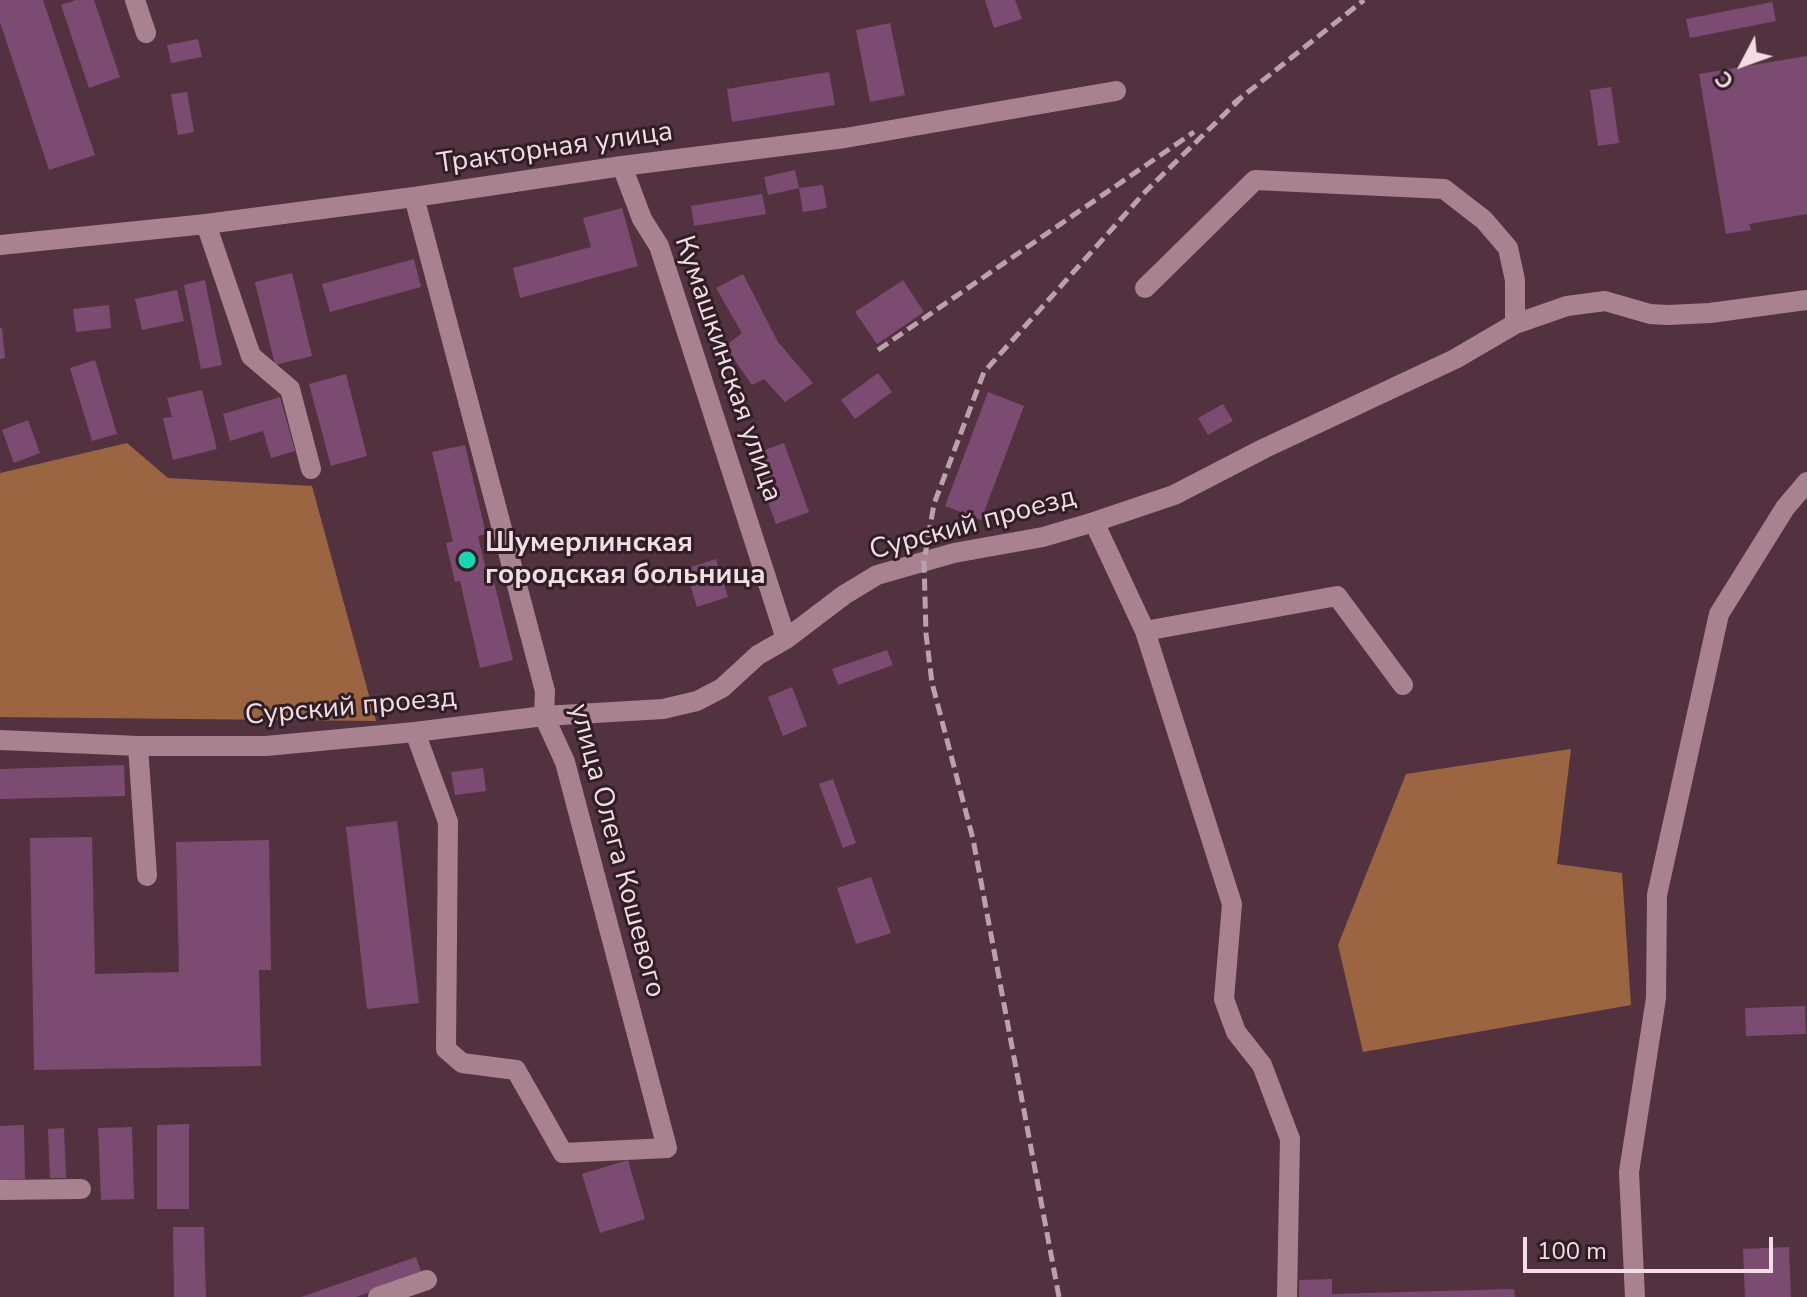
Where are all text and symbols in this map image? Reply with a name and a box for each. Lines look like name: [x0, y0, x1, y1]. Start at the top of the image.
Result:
north arrow: [1703, 24, 1783, 104]
text: С: [1709, 64, 1741, 95]
street label: Тракторная улица: [435, 116, 675, 182]
street label: Кумашкинская улица: [666, 232, 788, 506]
street label: Сурский проезд: [866, 481, 1080, 569]
place label: Шумерлинская городская больница: [485, 527, 766, 593]
marker: Шумерлинская городская больница: [456, 549, 478, 571]
street label: Сурский проезд: [244, 682, 458, 734]
street label: улица Олега Кошевого: [561, 701, 671, 1001]
scale bar: [1527, 1221, 1777, 1271]
text: 100 m: [1537, 1235, 1607, 1267]

